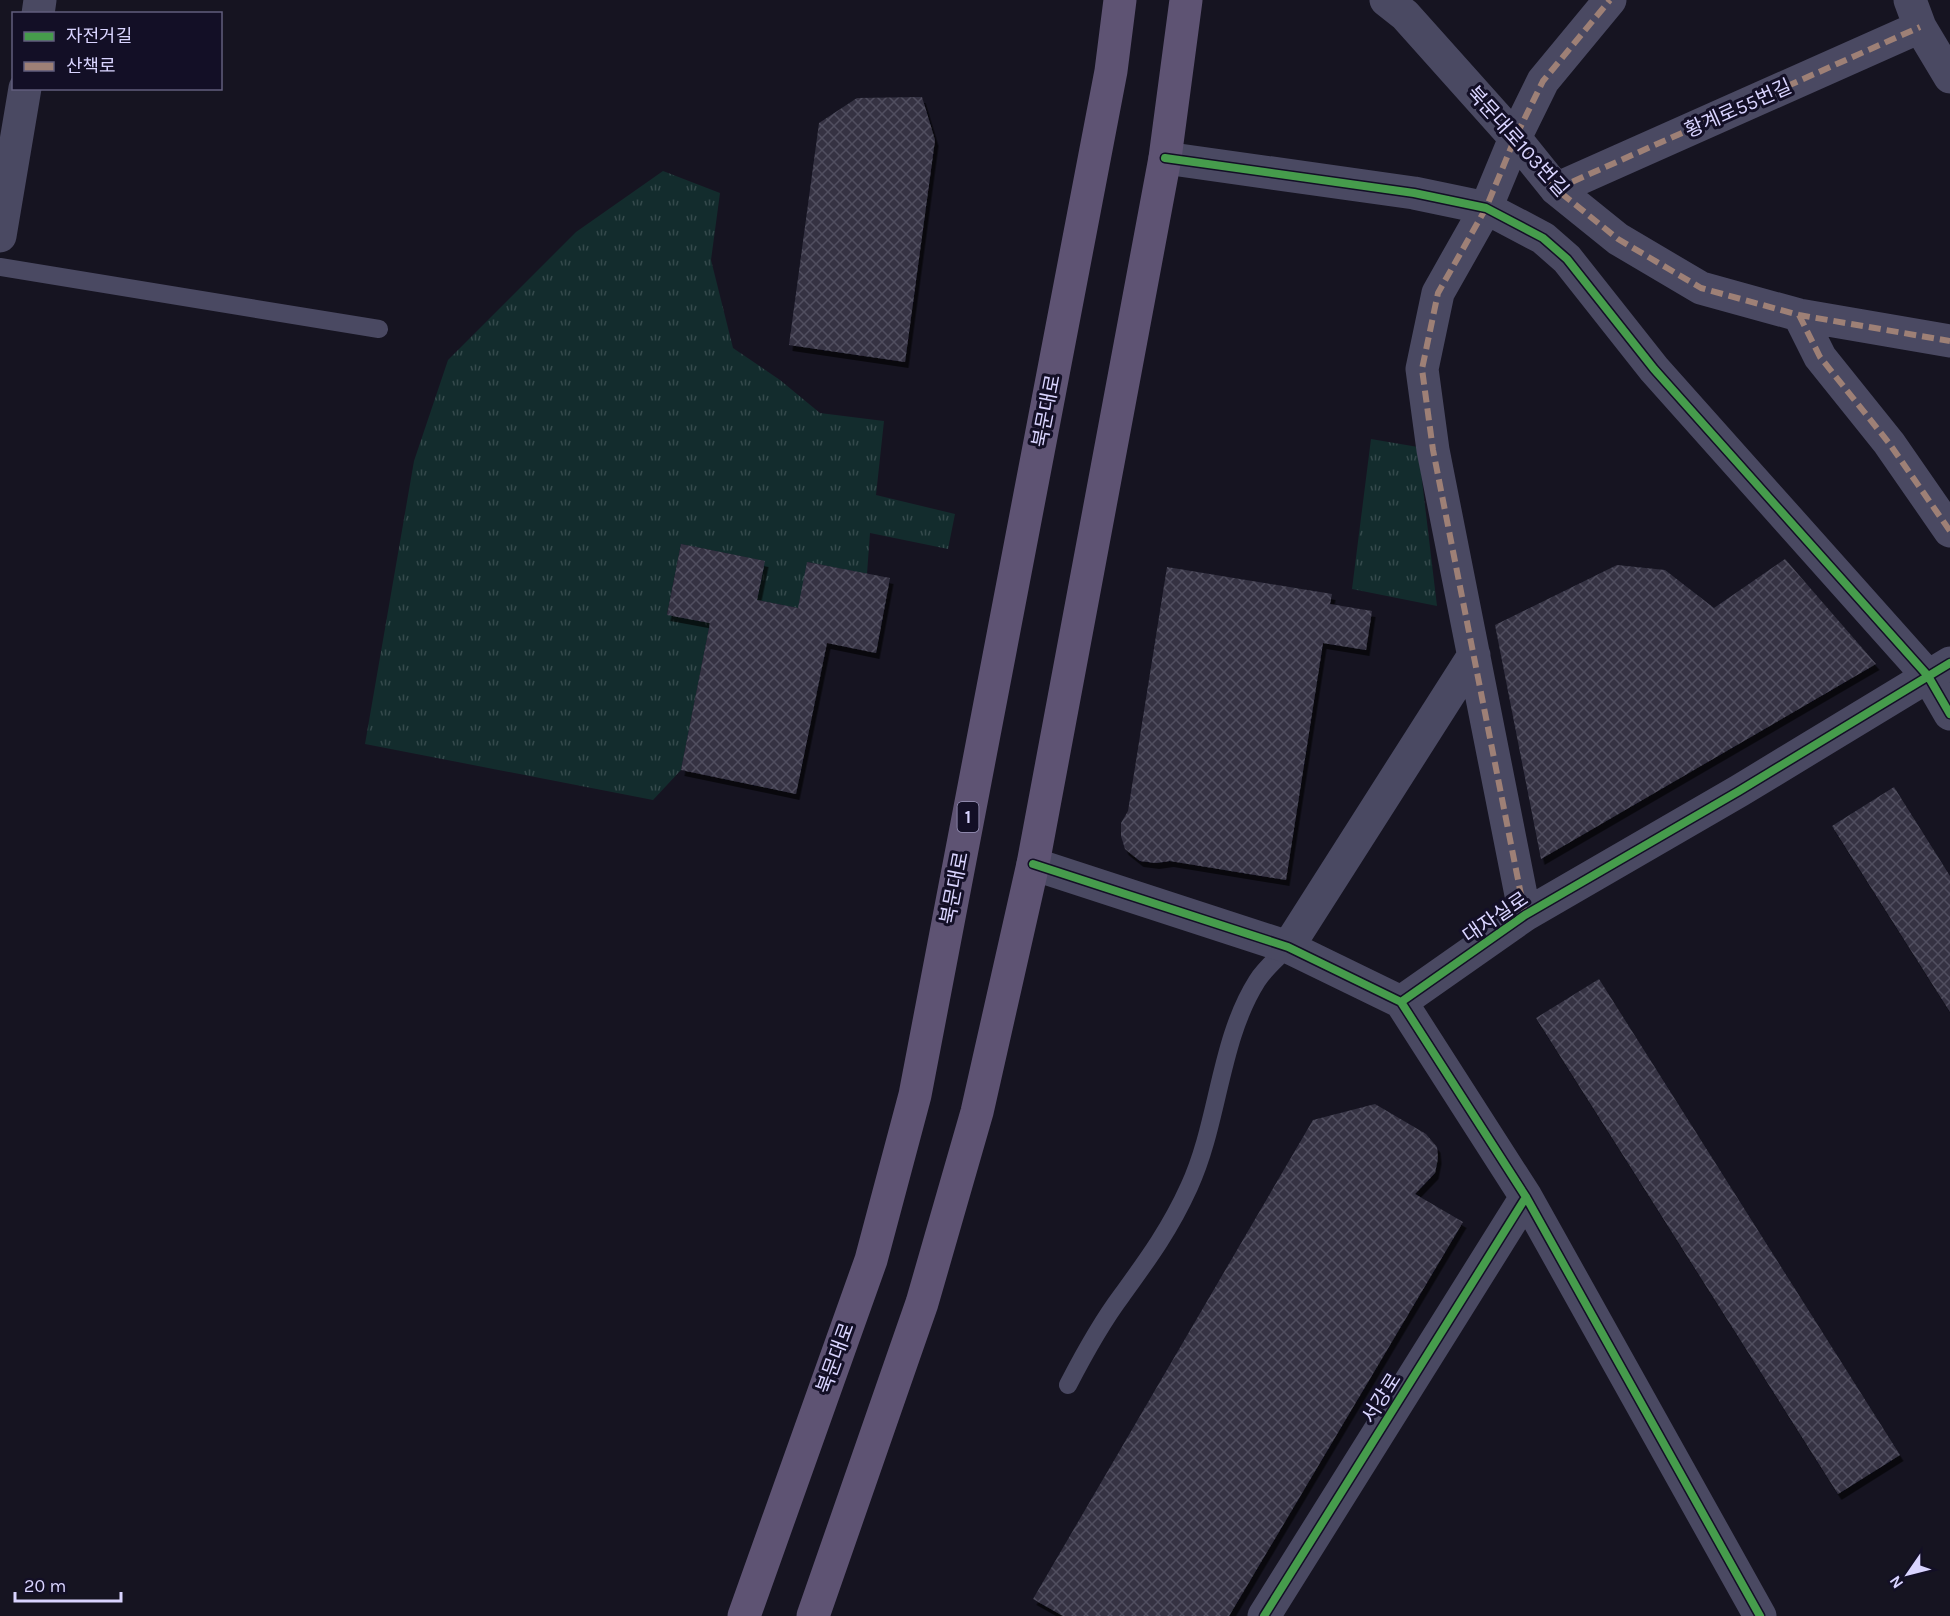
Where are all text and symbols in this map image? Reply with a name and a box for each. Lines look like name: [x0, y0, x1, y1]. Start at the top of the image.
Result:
legend: [12, 12, 222, 90]
text: 자전거길: [66, 25, 132, 47]
text: 산책로: [66, 55, 116, 77]
street label: 황계로55번길: [1681, 75, 1795, 142]
street label: 북문대로103번길: [1462, 81, 1573, 201]
street label: 북문대로: [1028, 373, 1065, 449]
road number: 1: [958, 802, 978, 832]
street label: 북문대로: [936, 850, 973, 926]
street label: 대자실로: [1458, 887, 1532, 948]
street label: 북문대로: [812, 1320, 859, 1397]
street label: 서강로: [1357, 1369, 1406, 1428]
north arrow: [1878, 1544, 1938, 1604]
scale bar: [15, 1565, 122, 1603]
text: N: [1885, 1572, 1907, 1592]
text: 20 m: [24, 1575, 66, 1597]

